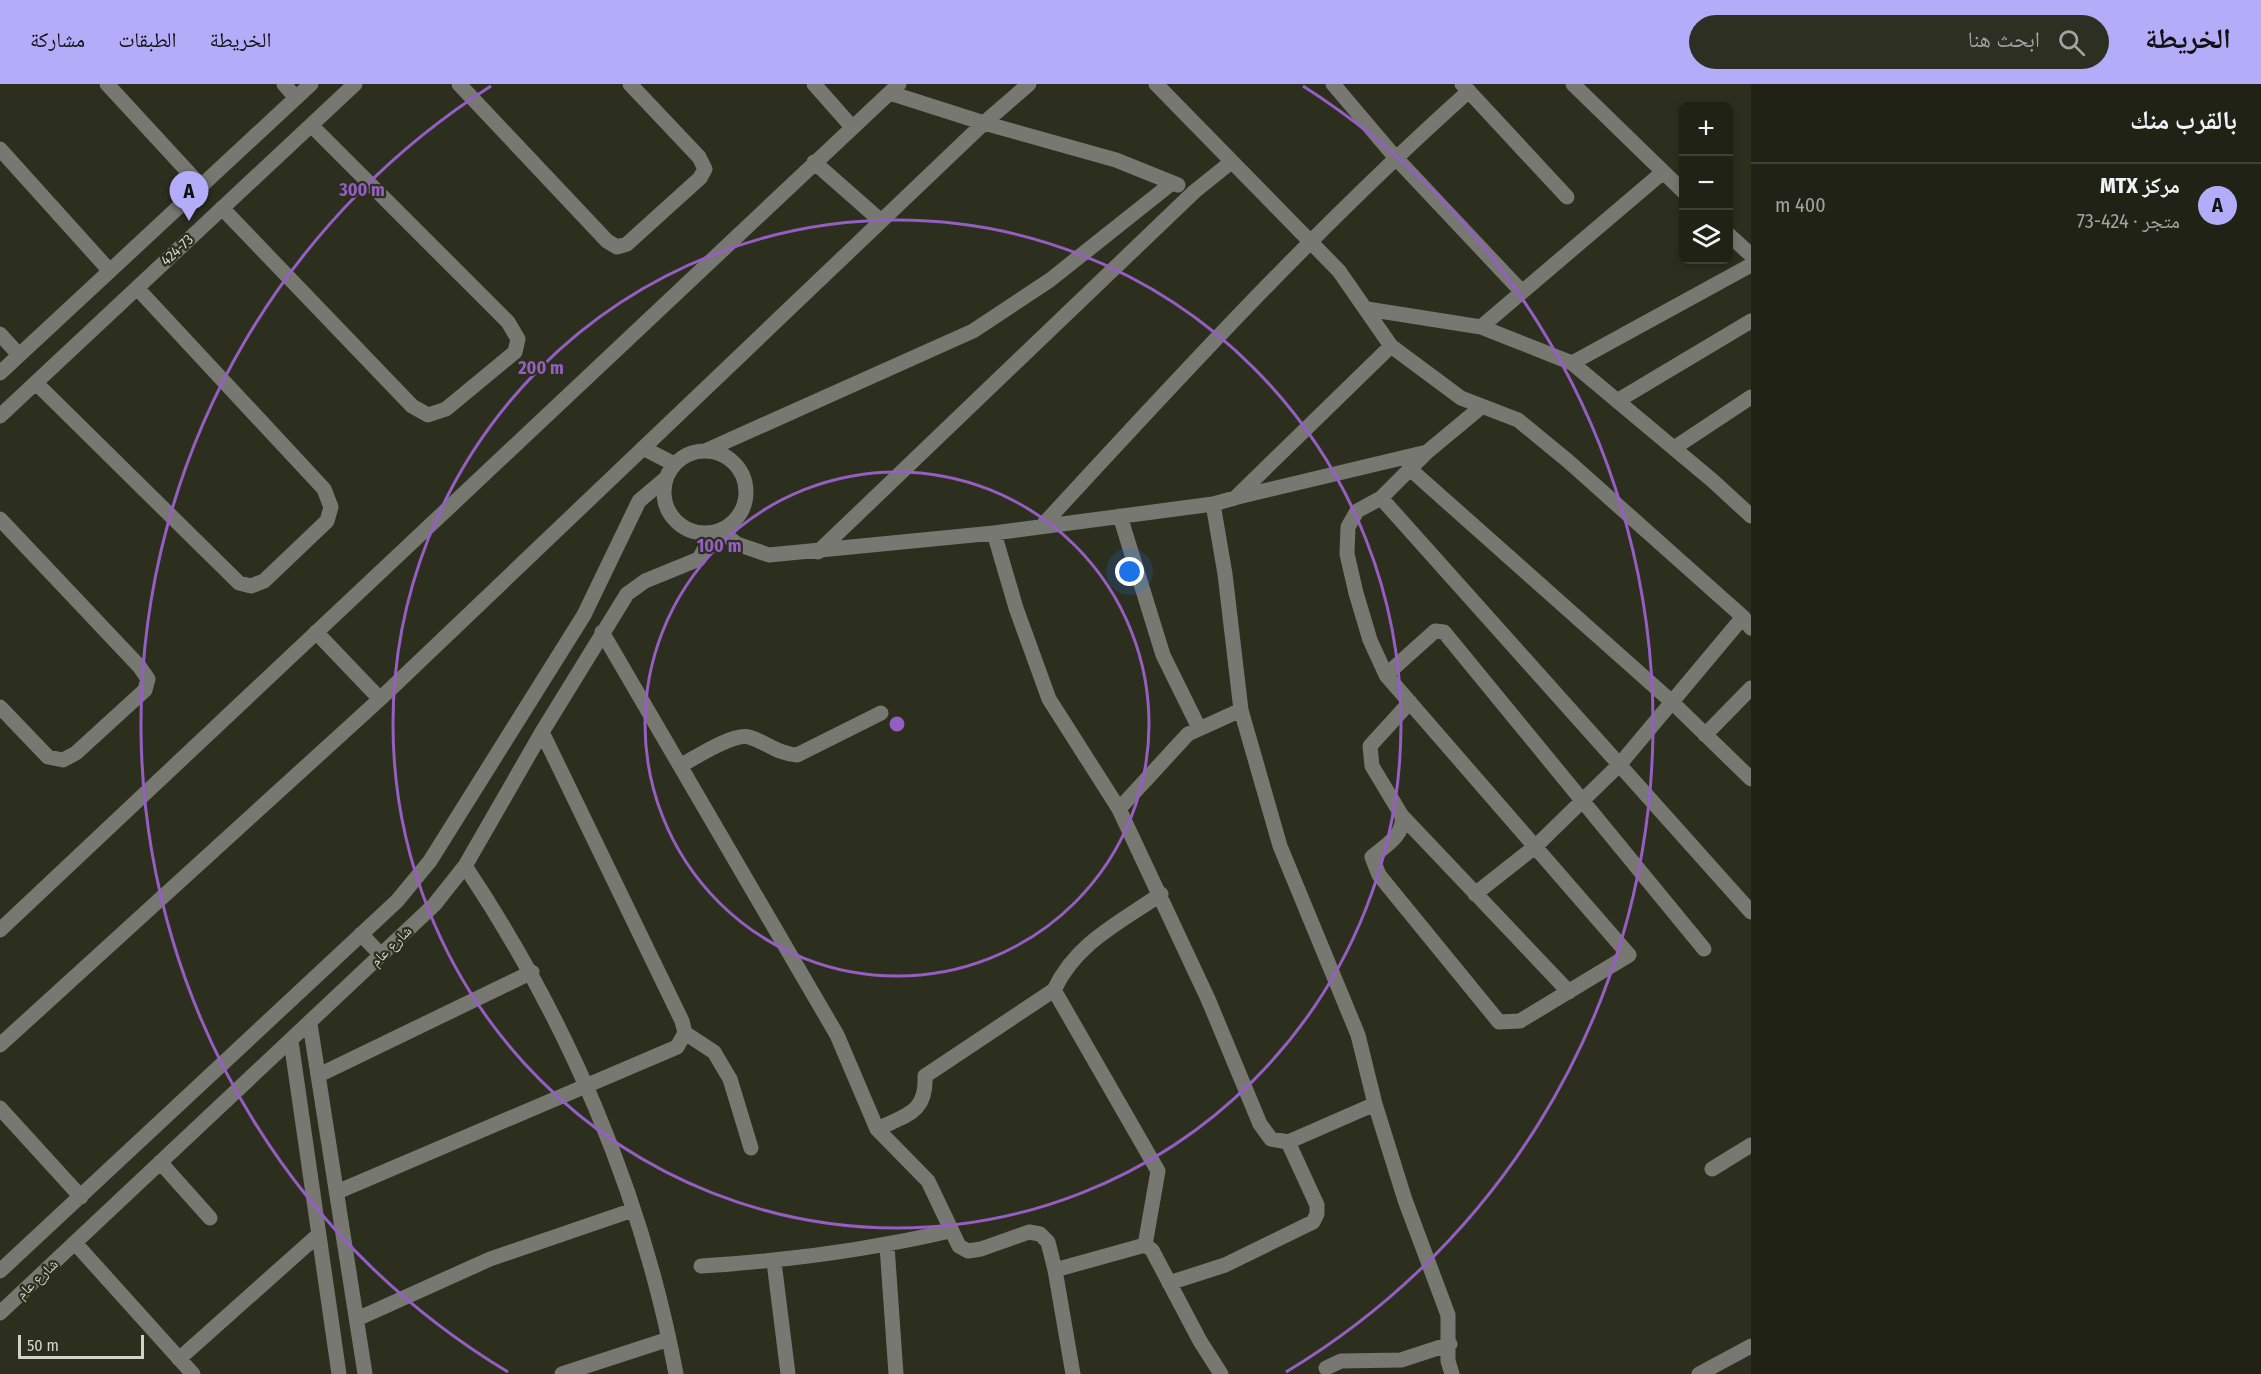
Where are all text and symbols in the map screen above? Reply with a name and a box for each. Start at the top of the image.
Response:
search box [1689,15,2109,69]
text: الخريطة [2145,22,2231,55]
text: ابحث هنا [1968,26,2040,53]
icon: search [2055,26,2088,59]
text: مشاركة [30,27,85,53]
text: الطبقات [118,27,177,53]
text: الخريطة [210,27,271,53]
map controls [1679,102,1733,264]
button: + [1679,102,1733,156]
text: بالقرب منك [2130,105,2237,136]
button: − [1679,156,1733,210]
pin: A [170,172,208,221]
text: مركز MTX [2100,172,2180,199]
text: 300 m [338,179,385,201]
text: 400 m [1775,193,1826,217]
text: A [2212,193,2223,217]
text: متجر · 424-73 [2077,209,2180,233]
button: layers [1679,210,1733,264]
street label: 424-73 [157,230,197,270]
text: 200 m [517,357,564,379]
text: 100 m [697,535,741,557]
your location [1115,557,1144,586]
centre of rings [887,714,907,734]
street label: شارع عام [366,922,416,971]
street label: شارع عام [12,1255,62,1304]
scale bar [18,1332,144,1360]
text: 50 m [27,1336,59,1355]

